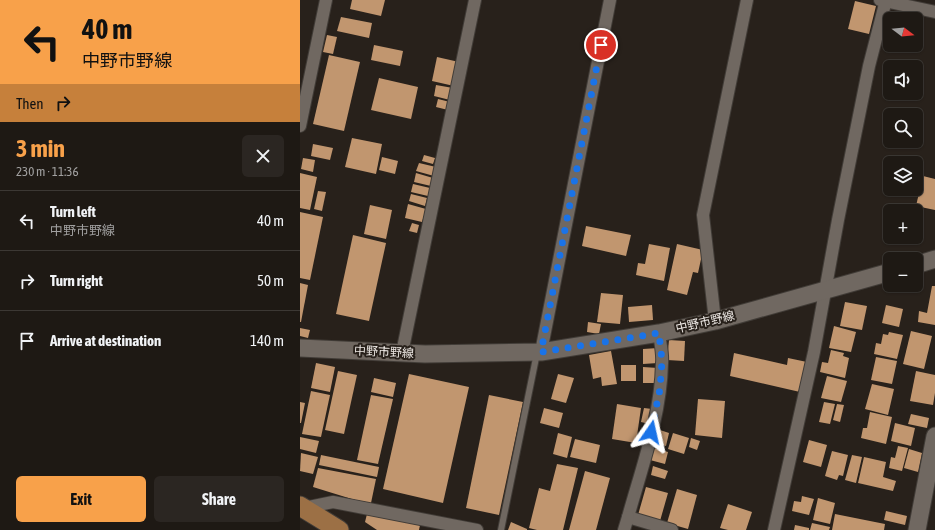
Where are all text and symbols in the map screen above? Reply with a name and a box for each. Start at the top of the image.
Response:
north arrow [883,12,923,52]
map controls [883,12,923,292]
text: 40 m [82,13,132,45]
icon: left [16,16,68,68]
pin [584,28,618,62]
icon: arrive [590,34,612,56]
text: 中野市野線 [82,50,172,71]
button: sound [883,60,923,100]
icon: right [52,92,74,114]
text: Then [16,95,44,112]
button: search [883,108,923,148]
text: 3 min [16,135,65,162]
button: close [242,135,284,177]
button: layers [883,156,923,196]
text: 230 m · 11:36 [16,164,79,179]
text: Turn left [50,203,96,220]
button: + [883,204,923,244]
icon: left [16,210,38,232]
text: 40 m [257,212,284,229]
text: 中野市野線 [50,223,115,238]
button: − [883,252,923,292]
icon: right [16,270,38,292]
text: Turn right [50,272,103,289]
text: 50 m [257,272,284,289]
street label: 中野市野線 [674,308,736,336]
icon: arrive [16,330,38,352]
text: Arrive at destination [50,332,161,349]
text: 140 m [250,332,284,349]
street label: 中野市野線 [354,343,414,361]
position arrow [630,411,672,453]
button: Exit [16,476,146,522]
button: Share [154,476,284,522]

